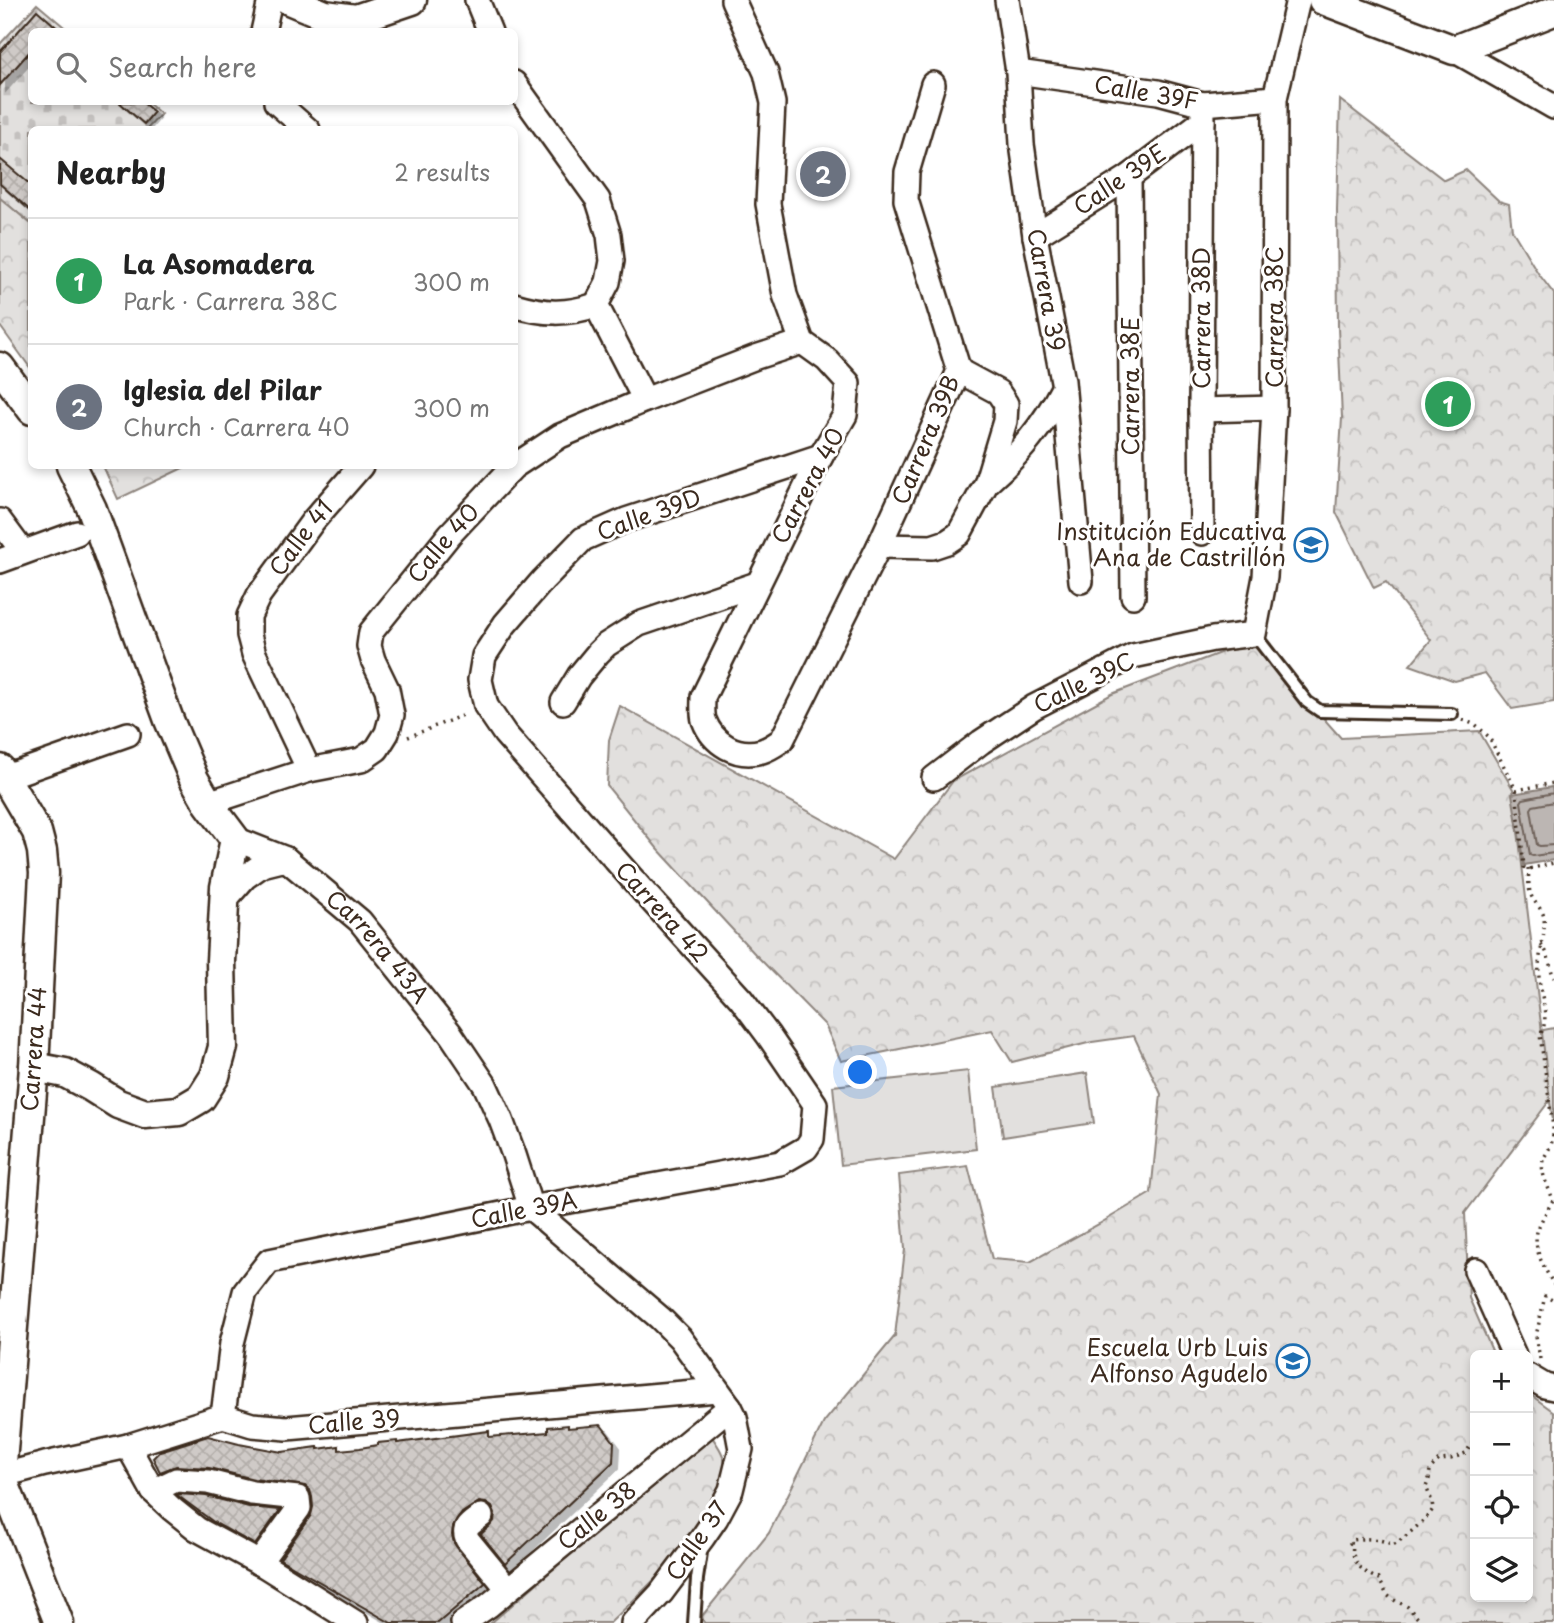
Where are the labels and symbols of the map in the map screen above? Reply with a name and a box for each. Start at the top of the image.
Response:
street label: Calle 39F [1092,65,1201,118]
street label: Calle 39E [1066,135,1173,223]
pin: 2 [800,148,846,200]
street label: Carrera 39 [1019,226,1075,354]
street label: Carrera 38C [1256,246,1291,388]
street label: Carrera 38D [1183,247,1218,389]
street label: Carrera 38E [1112,317,1147,456]
street label: Carrera 39B [882,369,968,510]
pin: 1 [1425,378,1471,430]
street label: Carrera 40 [761,421,852,550]
street label: Calle 39D [591,479,706,549]
street label: Calle 41 [260,491,340,583]
street label: Calle 40 [398,495,486,590]
place label: Institución Educativa Ana de Castrillón [1056,513,1287,574]
school or university icon: Institución Educativa Ana de Castrillón [1292,526,1330,564]
street label: Calle 39C [1027,642,1140,721]
street label: Carrera 42 [608,853,718,969]
street label: Carrera 43A [319,881,439,1010]
street label: Carrera 44 [11,985,54,1113]
your location [843,1055,877,1089]
street label: Calle 39A [468,1181,580,1236]
place label: Escuela Urb Luis Alfonso Agudelo [1086,1329,1268,1390]
school or university icon: Escuela Urb Luis Alfonso Agudelo [1274,1342,1312,1380]
street label: Calle 39 [306,1399,401,1442]
street label: Calle 38 [549,1472,643,1558]
street label: Calle 37 [656,1493,735,1587]

